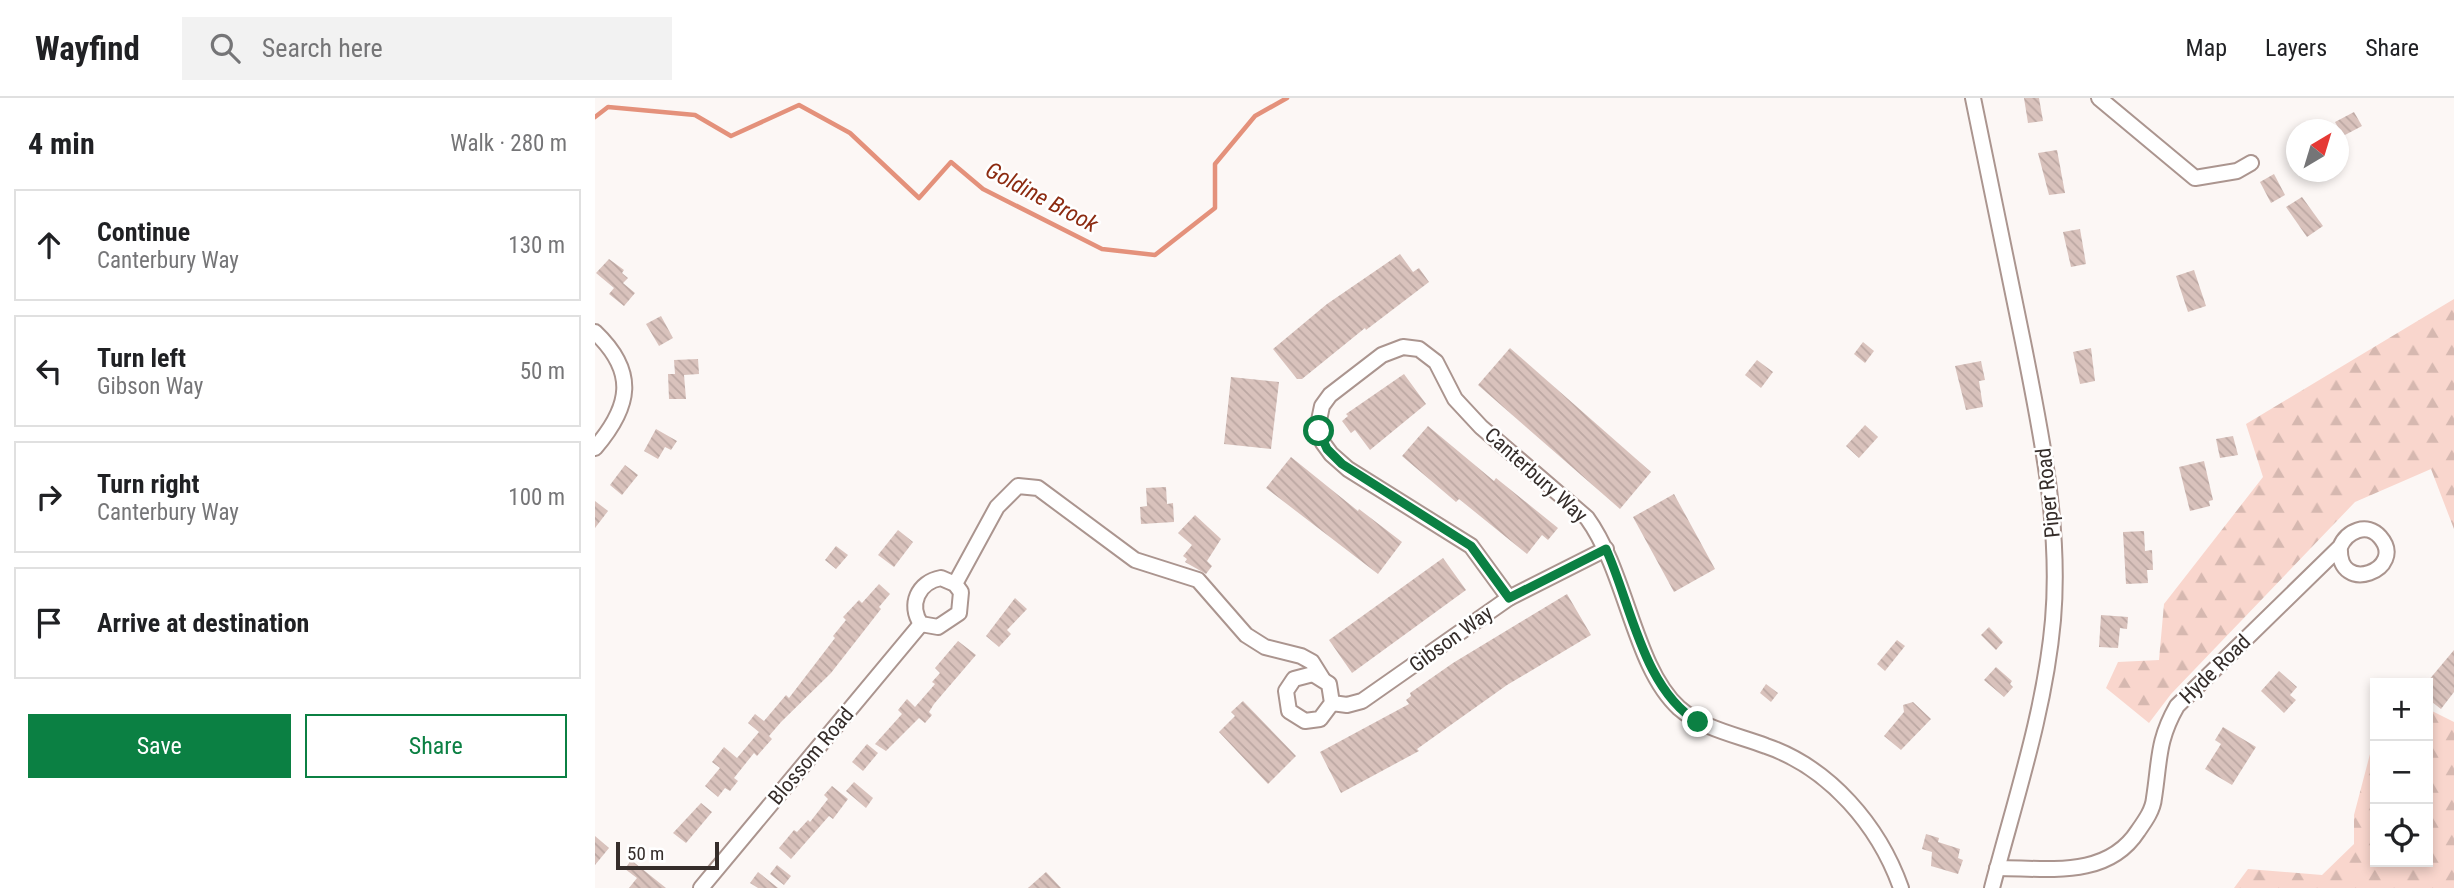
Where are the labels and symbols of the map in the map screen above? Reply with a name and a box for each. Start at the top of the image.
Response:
north arrow [2286,119,2349,182]
water label: Goldine Brook [981,157,1103,239]
route start [1303,415,1334,446]
street label: Canterbury Way [1480,423,1592,527]
street label: Piper Road [2031,447,2065,539]
street label: Gibson Way [1405,601,1497,677]
street label: Hyde Road [2175,629,2255,709]
street label: Blossom Road [763,703,859,809]
route end [1682,706,1713,737]
scale bar [616,839,719,871]

